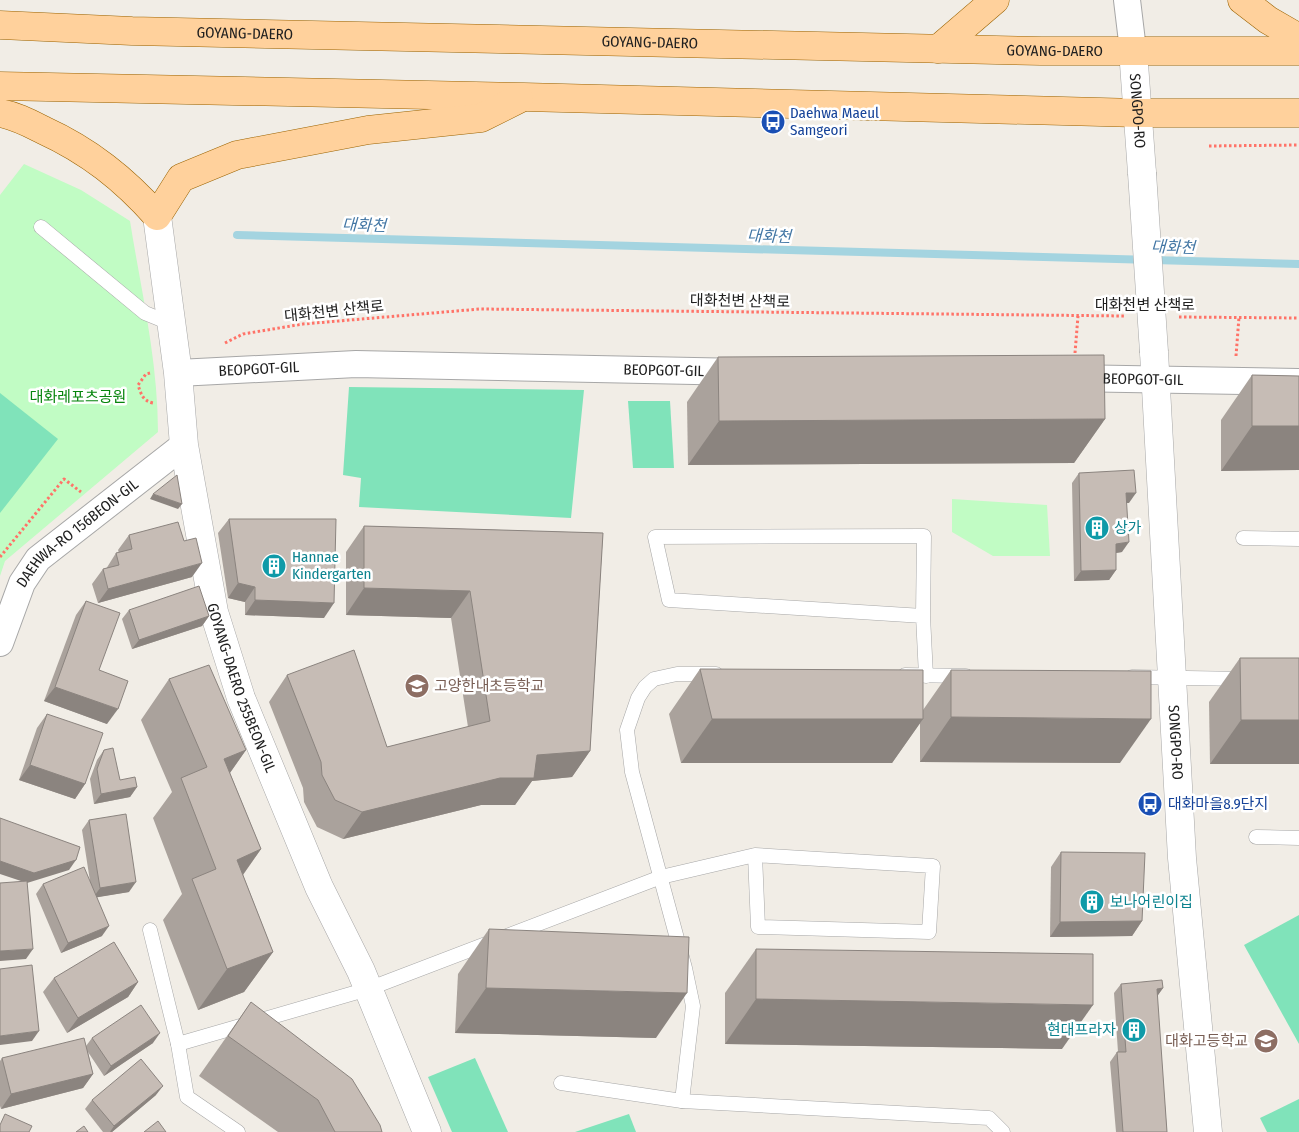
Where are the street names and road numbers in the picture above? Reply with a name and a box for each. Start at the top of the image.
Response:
street label: GOYANG-DAERO [196,23,293,44]
street label: GOYANG-DAERO [601,32,698,52]
street label: GOYANG-DAERO [1006,41,1103,60]
street label: SONGPO-RO [1126,73,1149,149]
street label: 대화천변 산책로 [690,291,790,311]
street label: 대화천변 산책로 [1095,296,1195,314]
street label: 대화천변 산책로 [283,297,385,325]
street label: BEOPGOT-GIL [218,358,300,380]
street label: BEOPGOT-GIL [623,361,705,380]
street label: BEOPGOT-GIL [1102,370,1184,389]
street label: DAEHWA-RO 156BEON-GIL [13,475,142,591]
street label: GOYANG-DAERO 255BEON-GIL [204,602,280,776]
street label: SONGPO-RO [1165,705,1187,780]

